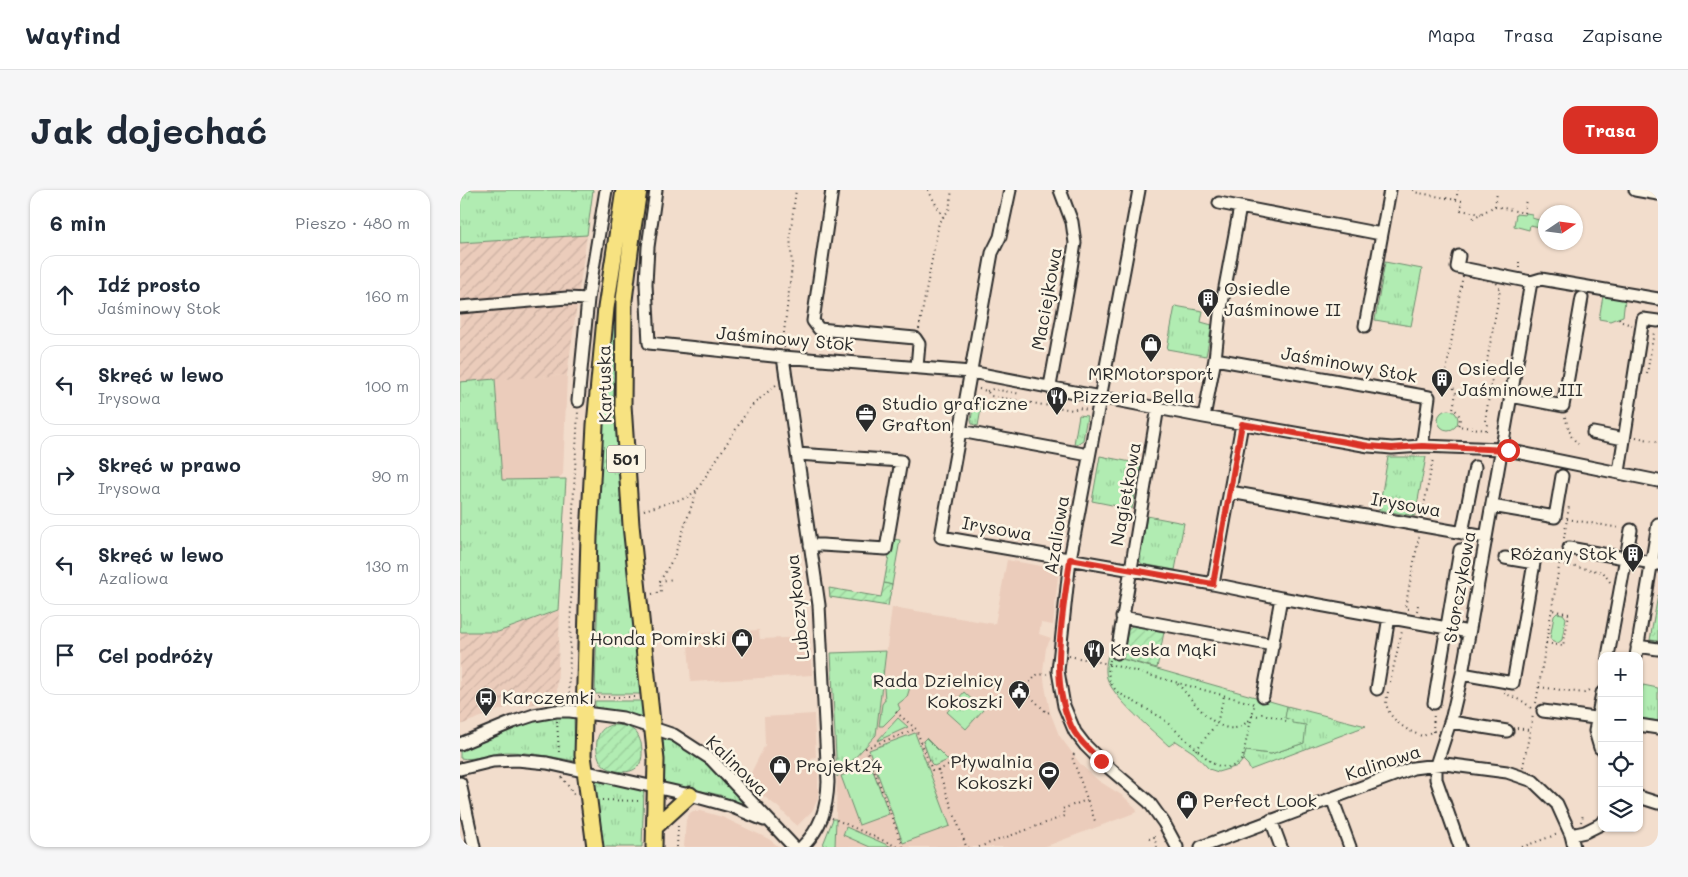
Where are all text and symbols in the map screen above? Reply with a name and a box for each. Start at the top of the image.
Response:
text: Wayfind [25,19,121,50]
text: Mapa [1428,23,1476,47]
text: Trasa [1504,23,1554,47]
text: Zapisane [1582,23,1663,47]
button: Trasa [1563,106,1658,154]
text: Jak dojechać [30,107,267,153]
north arrow [1538,205,1583,250]
text: 6 min [50,209,106,236]
text: Pieszo · 480 m [295,212,410,233]
street label: Maciejkowa [1025,245,1067,352]
text: Idź prosto [98,272,200,297]
place label: Osiedle Jaśminowe II [1224,276,1341,321]
icon: ahead [51,281,79,309]
text: 160 m [364,285,409,306]
building icon: Osiedle Jaśminowe II [1196,287,1220,318]
text: Jaśminowy Stok [98,297,220,318]
street label: Jaśminowy Stok [715,320,855,356]
shop icon: MRMotorsport [1139,332,1163,363]
street label: Jaśminowy Stok [1279,340,1419,388]
street label: Kartuska [591,345,617,423]
place label: Osiedle Jaśminowe III [1458,356,1583,401]
place label: MRMotorsport [1088,361,1214,385]
text: Skręć w lewo [98,362,224,387]
building icon: Osiedle Jaśminowe III [1430,367,1454,398]
icon: left [51,371,79,399]
text: 100 m [364,375,409,396]
place label: Pizzeria Bella [1073,384,1195,408]
restaurant icon: Pizzeria Bella [1045,385,1069,416]
text: Irysowa [98,387,161,408]
place label: Studio graficzne Grafton [882,391,1028,436]
office icon: Studio graficzne Grafton [854,402,878,433]
route start [1497,439,1520,462]
street label: Nagietkowa [1104,440,1146,548]
road number: 501 [607,445,645,472]
text: Skręć w prawo [98,452,241,477]
icon: right [51,461,79,489]
text: 90 m [372,465,409,486]
text: Irysowa [98,477,161,498]
street label: Irysowa [1369,486,1443,522]
street label: Azaliowa [1038,494,1074,576]
street label: Irysowa [960,510,1034,546]
street label: Storczykowa [1437,529,1481,645]
place label: Różany Stok [1510,541,1617,565]
text: Skręć w lewo [98,542,224,567]
building icon: Różany Stok [1621,542,1645,573]
icon: left [51,551,79,579]
street label: Lubczykowa [780,553,814,661]
text: 130 m [365,555,409,576]
text: Azaliowa [98,567,169,588]
place label: Honda Pomirski [590,626,726,650]
shop icon: Honda Pomirski [730,627,754,658]
place label: Kreska Mąki [1110,637,1217,661]
restaurant icon: Kreska Mąki [1082,638,1106,669]
icon: arrive [51,641,79,669]
text: Cel podróży [98,643,213,668]
map controls [1598,652,1643,832]
button: + [1598,652,1643,697]
place label: Rada Dzielnicy Kokoszki [873,668,1003,713]
public building icon: Rada Dzielnicy Kokoszki [1007,679,1031,710]
place label: Karczemki [502,685,594,709]
bus stop icon: Karczemki [474,686,498,717]
button: − [1598,697,1643,742]
street label: Kalinowa [701,730,774,801]
street label: Kalinowa [1342,739,1423,786]
button: locate [1598,742,1643,787]
place label: Pływalnia Kokoszki [951,749,1033,794]
route end [1090,750,1113,773]
place label: Projekt24 [796,753,882,777]
shop icon: Projekt24 [768,754,792,785]
sports icon: Pływalnia Kokoszki [1037,760,1061,791]
button: layers [1598,787,1643,832]
place label: Perfect Look [1203,788,1317,812]
shop icon: Perfect Look [1175,789,1199,820]

